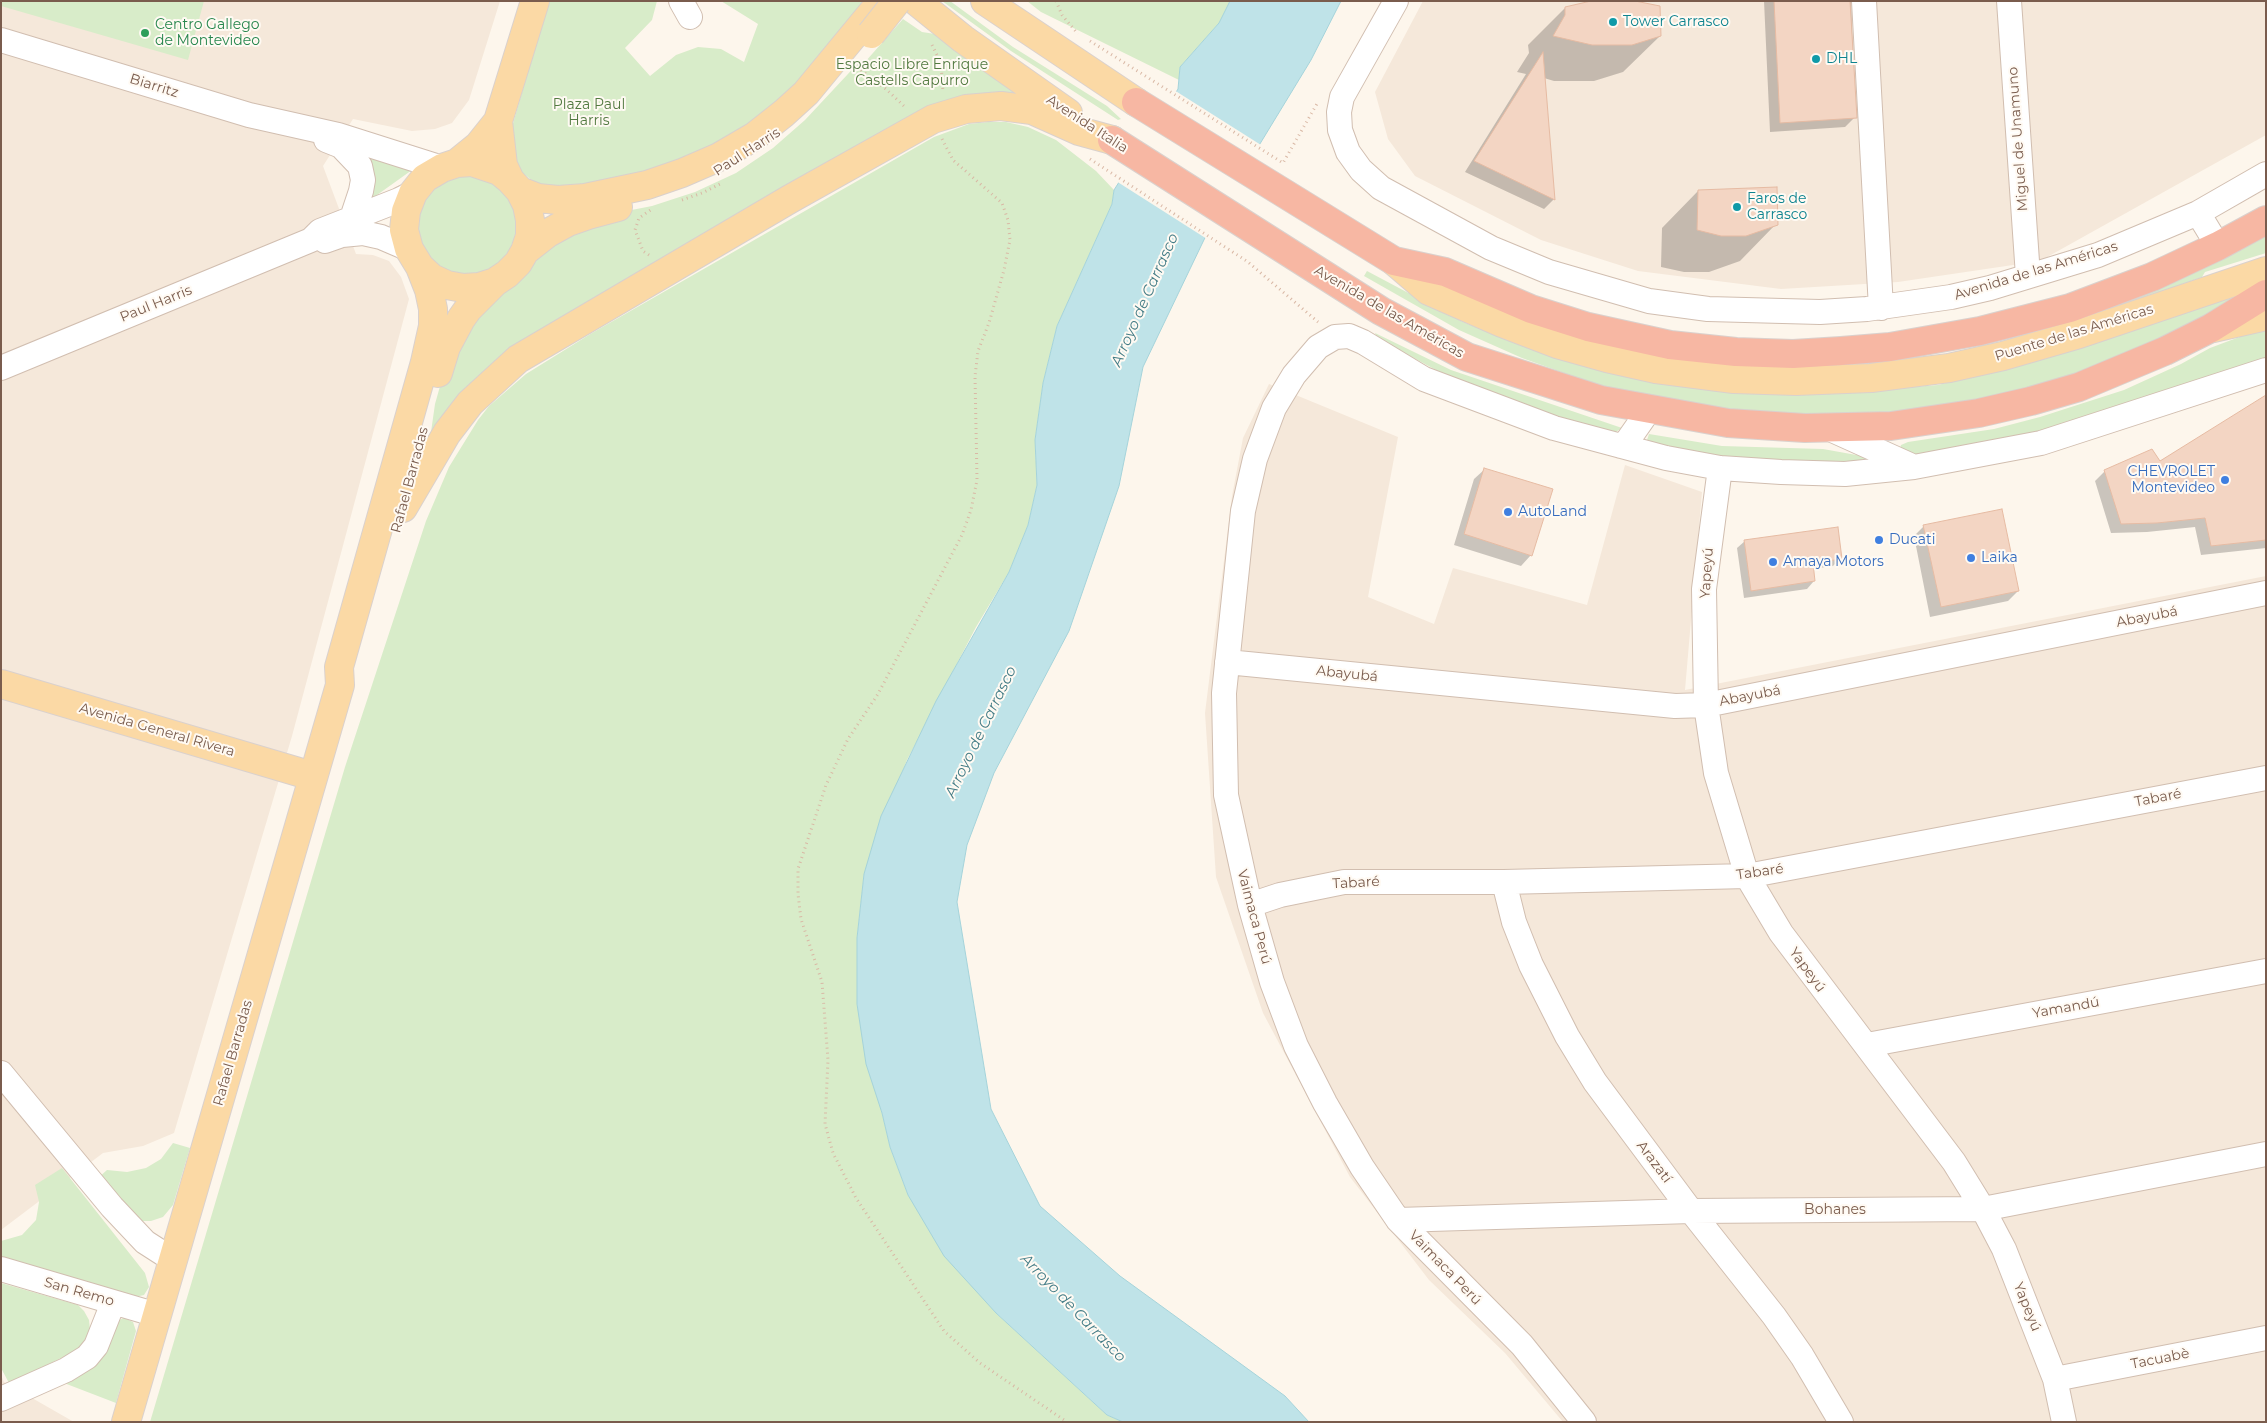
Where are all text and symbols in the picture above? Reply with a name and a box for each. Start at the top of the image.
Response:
place label: Tower Carrasco [1623,14,1729,30]
marker: Tower Carrasco [1607,16,1619,28]
place label: Centro Gallego de Montevideo [155,17,260,49]
marker: Centro Gallego de Montevideo [139,27,151,39]
place label: DHL [1826,51,1857,67]
marker: DHL [1810,53,1822,65]
park label: Espacio Libre Enrique Castells Capurro [836,57,988,90]
street label: Miguel de Unamuno [2005,66,2031,212]
street label: Biarritz [128,71,180,101]
street label: Avenida Italia [1043,91,1131,157]
park label: Plaza Paul Harris [553,97,625,130]
street label: Paul Harris [710,124,784,180]
place label: Faros de Carrasco [1747,191,1807,223]
marker: Faros de Carrasco [1731,201,1743,213]
water label: Arroyo de Carrasco [1108,231,1182,369]
street label: Avenida de las Américas [1952,238,2120,304]
street label: Avenida de las Américas [1311,262,1467,362]
street label: Paul Harris [118,282,194,326]
street label: Puente de las Américas [1993,301,2155,365]
street label: Rafael Barradas [388,425,432,535]
place label: CHEVROLET Montevideo [2127,464,2215,497]
marker: CHEVROLET Montevideo [2219,474,2231,486]
place label: AutoLand [1518,504,1587,520]
marker: AutoLand [1502,506,1514,518]
place label: Ducati [1889,532,1936,548]
marker: Ducati [1873,534,1885,546]
street label: Yapeyú [1697,547,1717,599]
place label: Laika [1981,550,2018,566]
marker: Laika [1965,552,1977,564]
place label: Amaya Motors [1783,554,1884,570]
marker: Amaya Motors [1767,556,1779,568]
street label: Abayubá [2115,603,2179,631]
street label: Abayubá [1315,662,1379,686]
water label: Arroyo de Carrasco [941,664,1021,800]
street label: Abayubá [1718,682,1782,710]
street label: Avenida General Rivera [77,700,237,760]
street label: Tabaré [2133,785,2183,811]
street label: Tabaré [1735,860,1785,884]
street label: Vaimaca Perú [1233,868,1275,966]
street label: Tabaré [1332,873,1380,893]
street label: Yapeyú [1785,944,1829,996]
street label: Yamandú [2031,994,2101,1022]
street label: Rafael Barradas [210,998,256,1108]
street label: Arazatí [1633,1138,1675,1186]
street label: Bohanes [1804,1202,1866,1218]
street label: Vaimaca Perú [1405,1227,1485,1309]
water label: Arroyo de Carrasco [1017,1250,1129,1366]
street label: San Remo [42,1274,116,1310]
street label: Yapeyú [2010,1280,2044,1334]
street label: Tacuabè [2129,1345,2191,1373]

